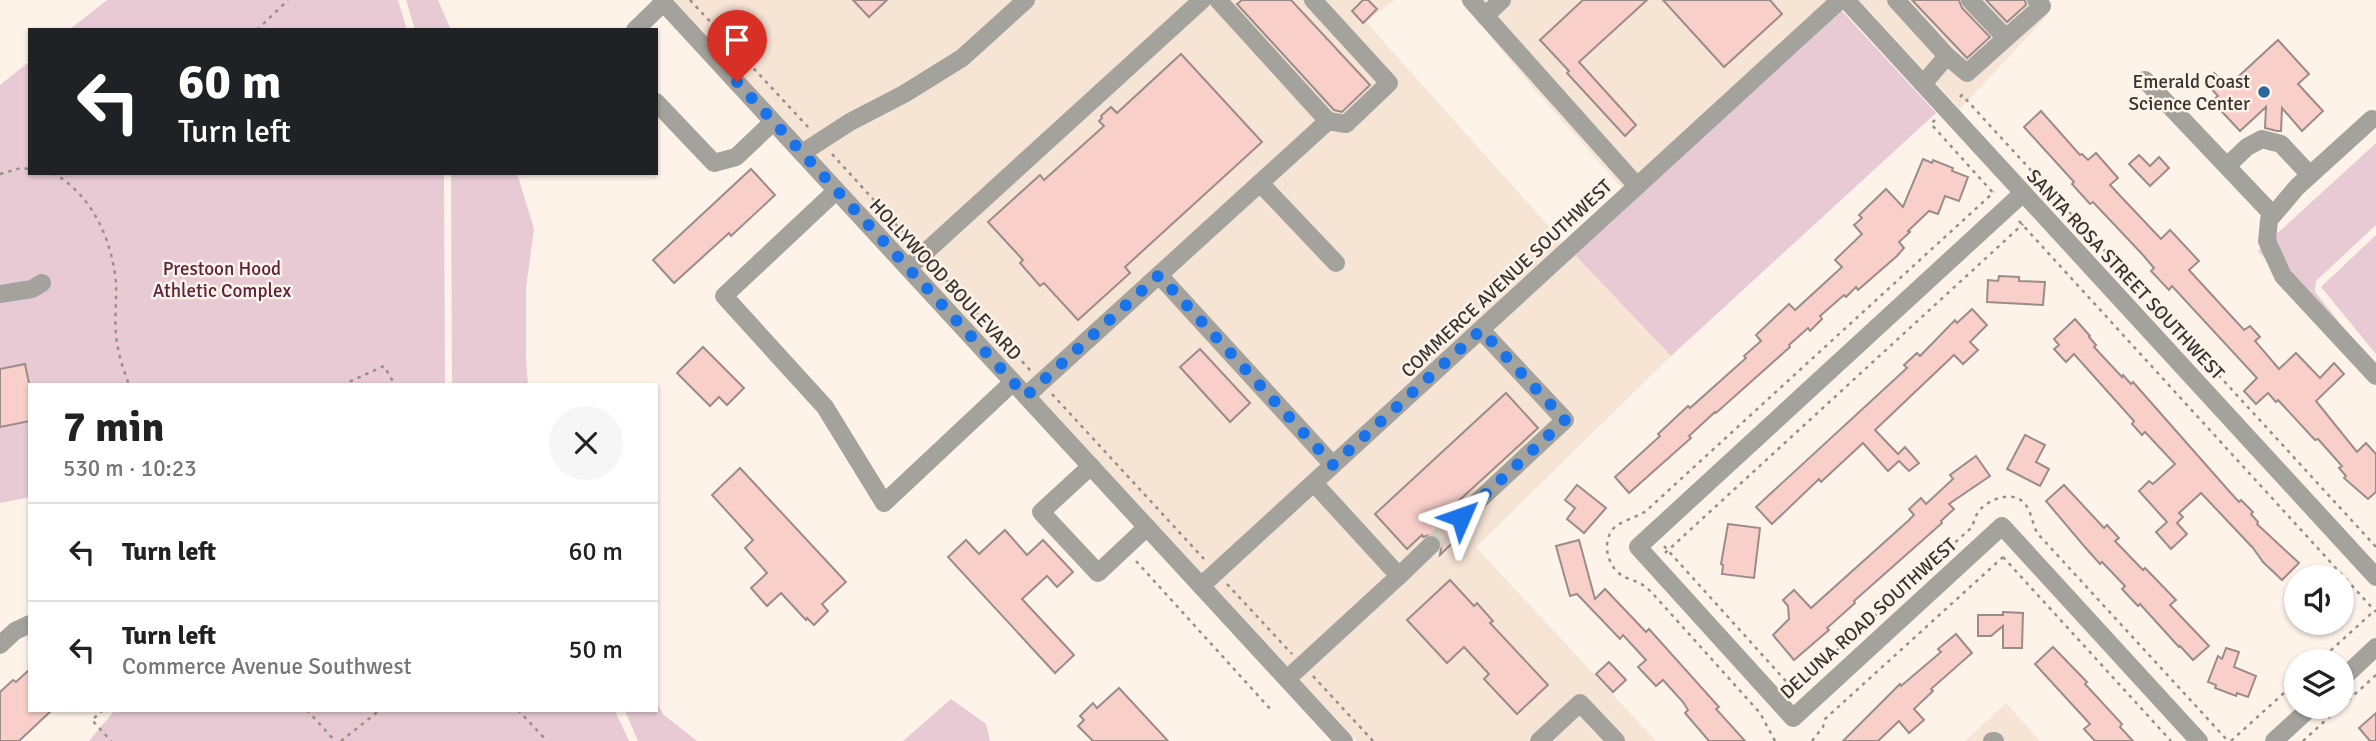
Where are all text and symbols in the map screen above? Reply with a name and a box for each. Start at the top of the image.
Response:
pin [707,10,767,82]
icon: arrive [718,21,756,59]
text: 60 m [178,52,281,112]
icon: left [63,56,154,147]
place label: Emerald Coast Science Center [2129,70,2250,116]
marker: Emerald Coast Science Center [2256,84,2272,100]
text: Turn left [178,112,291,151]
street label: SANTA ROSA STREET SOUTHWEST [2021,164,2230,385]
street label: COMMERCE AVENUE SOUTHWEST [1396,174,1618,383]
street label: HOLLYWOOD BOULEVARD [864,194,1027,366]
park label: Prestoon Hood Athletic Complex [153,257,291,303]
text: 7 min [63,402,164,453]
button: close [549,406,623,480]
text: 530 m · 10:23 [63,454,197,483]
position arrow [1424,480,1498,554]
icon: left [63,533,101,571]
street label: DELUNA ROAD SOUTHWEST [1775,533,1962,704]
text: Turn left [122,536,216,568]
text: 60 m [568,536,623,568]
map controls [2284,565,2354,719]
button: sound [2284,565,2354,635]
text: Turn left [122,620,216,652]
icon: left [63,631,101,669]
text: 50 m [568,634,623,666]
button: layers [2284,649,2354,719]
text: Commerce Avenue Southwest [122,652,412,681]

